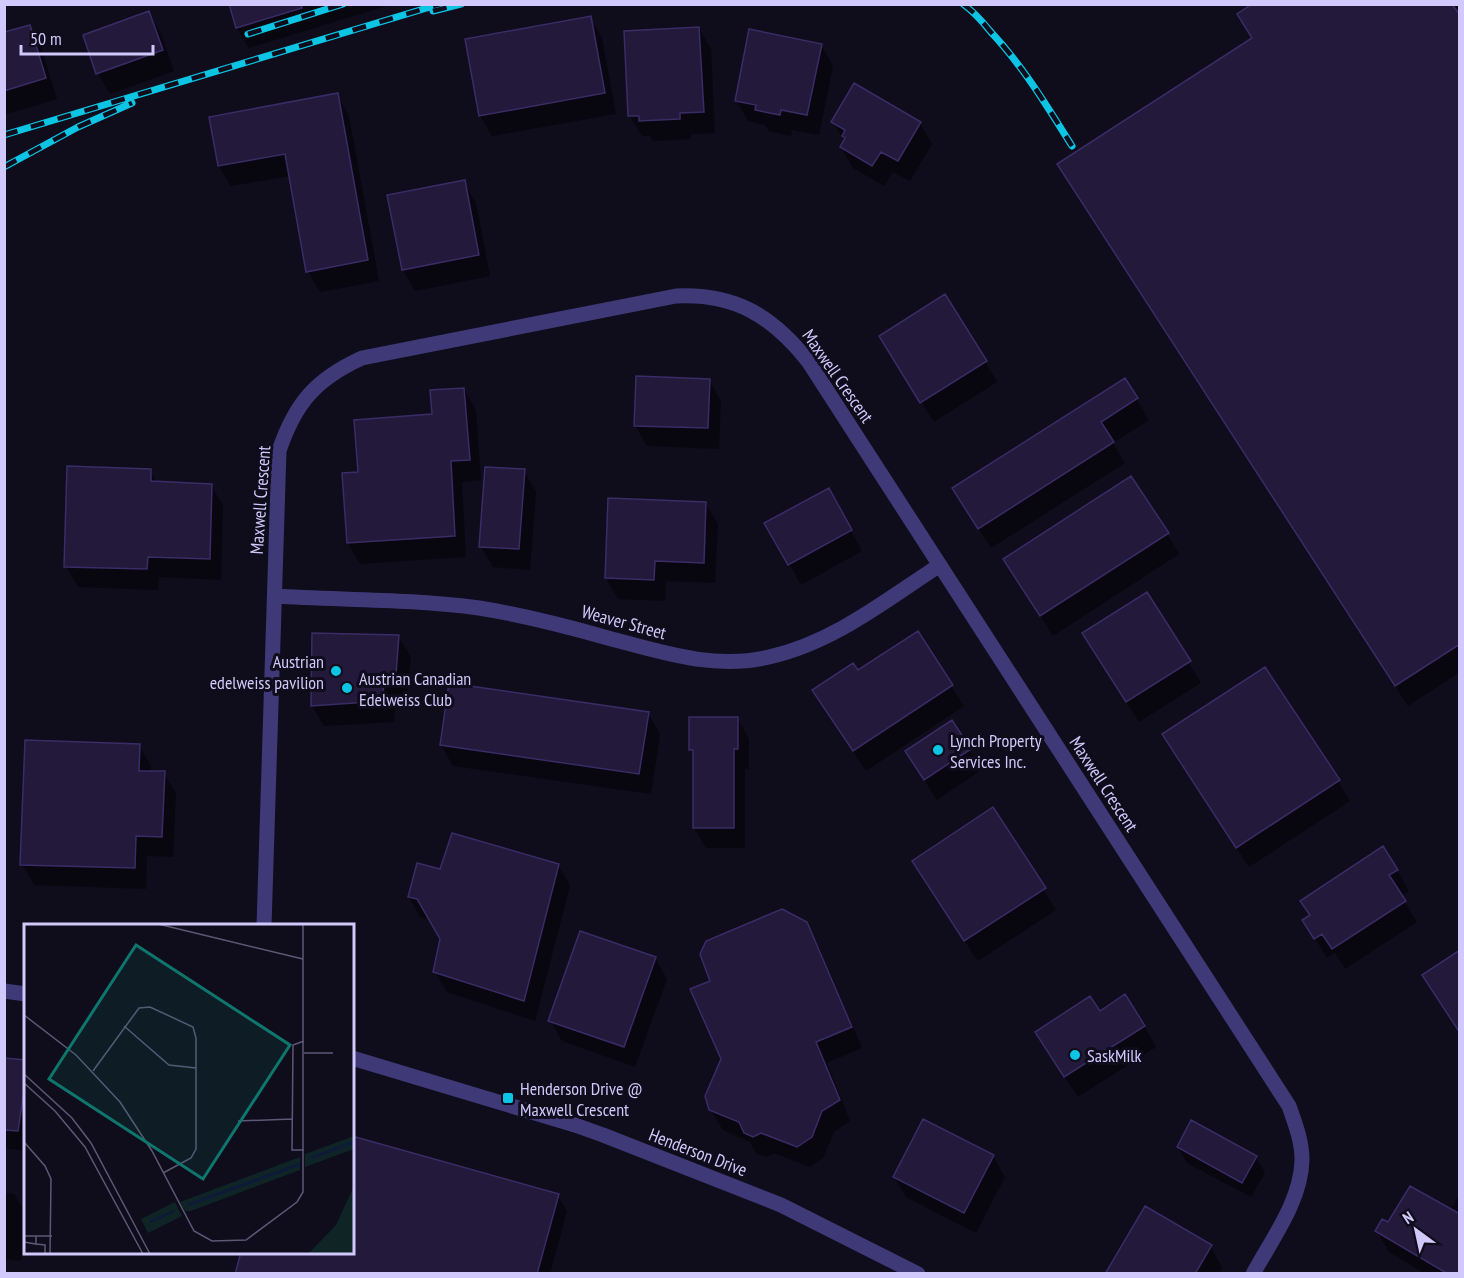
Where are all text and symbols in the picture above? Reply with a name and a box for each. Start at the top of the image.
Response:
scale bar [21,18,153,56]
text: 50 m [30,27,62,50]
street label: Maxwell Crescent [797,325,879,427]
street label: Maxwell Crescent [245,445,275,555]
street label: Weaver Street [579,600,669,644]
place label: Austrian edelweiss pavilion [210,650,324,694]
marker: Austrian edelweiss pavilion [329,664,343,678]
place label: Austrian Canadian Edelweiss Club [359,667,471,711]
marker: Austrian Canadian Edelweiss Club [340,681,354,695]
place label: Lynch Property Services Inc. [950,729,1042,773]
street label: Maxwell Crescent [1065,732,1143,836]
marker: Lynch Property Services Inc. [931,743,945,757]
inset map [24,924,354,1254]
place label: SaskMilk [1087,1044,1142,1067]
marker: SaskMilk [1068,1048,1082,1062]
place label: Henderson Drive @ Maxwell Crescent [520,1077,643,1121]
marker: Henderson Drive @ Maxwell Crescent [501,1091,515,1105]
street label: Henderson Drive [646,1123,750,1181]
north arrow [1386,1200,1446,1260]
text: N [1399,1207,1417,1228]

